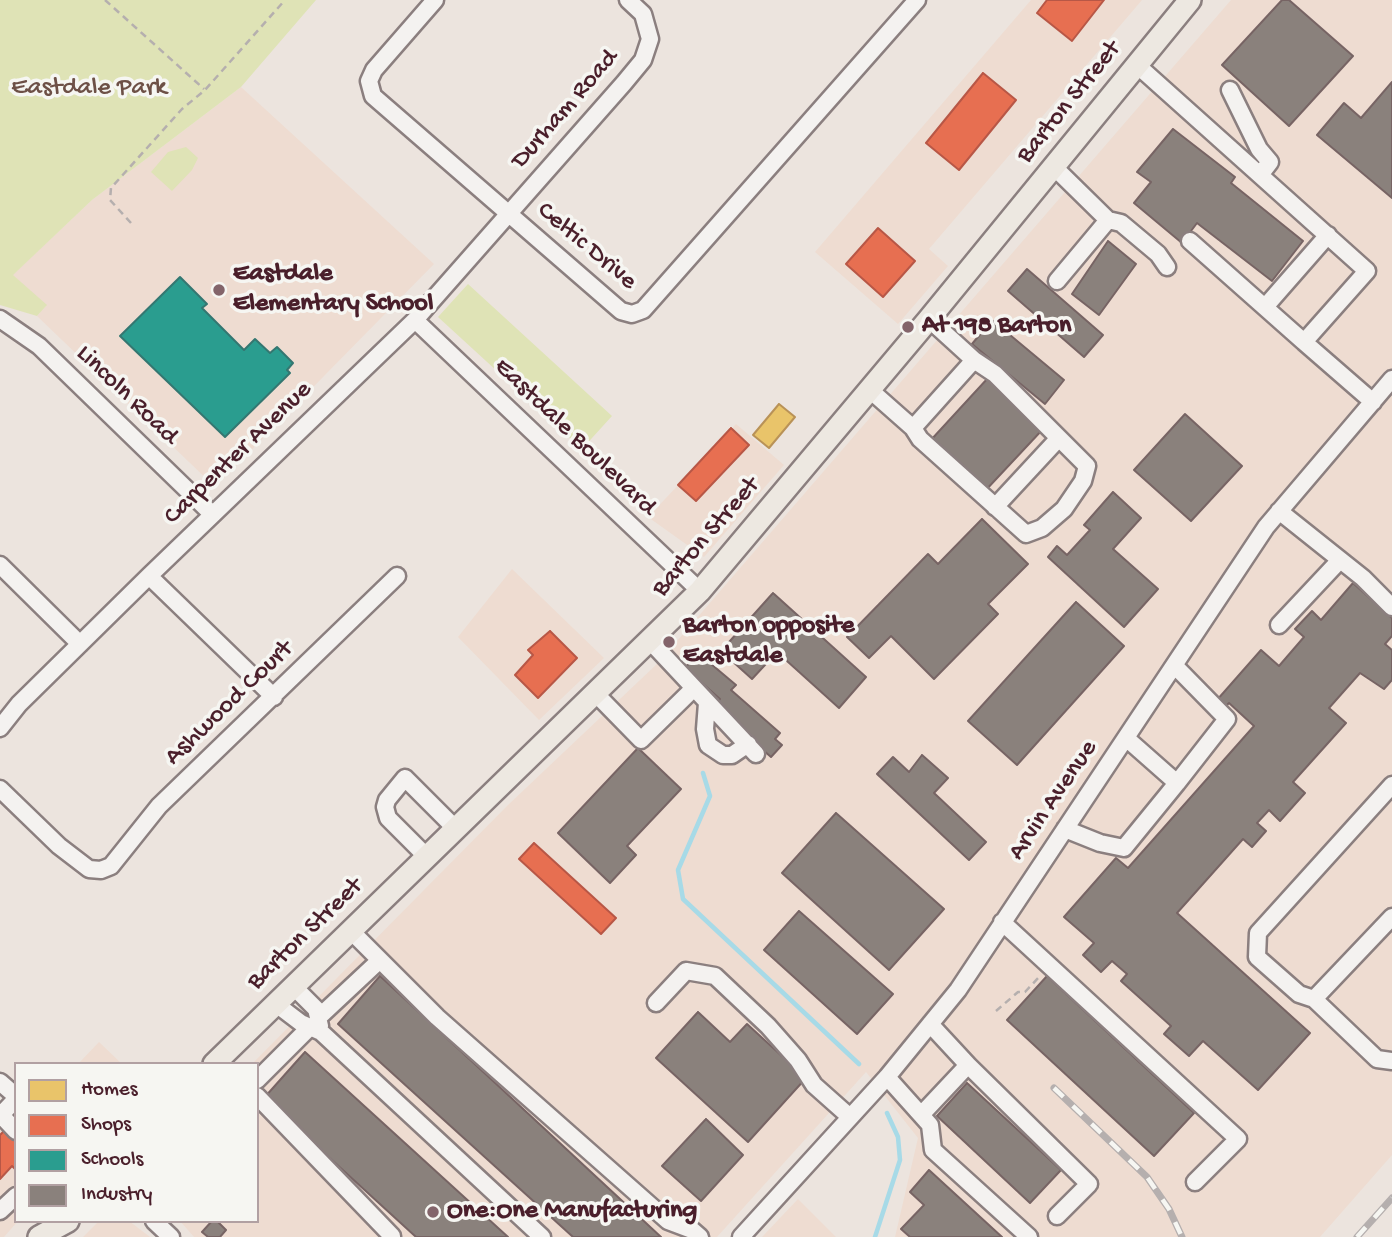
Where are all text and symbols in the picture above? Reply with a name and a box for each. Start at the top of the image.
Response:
street label: Barton Street [1011,35,1129,171]
street label: Durham Road [506,44,626,176]
park label: Eastdale Park [11,73,167,105]
street label: Celtic Drive [530,196,642,298]
place label: Eastdale Elementary School [233,259,433,320]
marker: Eastdale Elementary School [211,282,227,298]
place label: At 198 Barton [922,311,1071,343]
marker: At 198 Barton [900,319,916,335]
street label: Lincoln Road [68,339,184,453]
street label: Eastdale Boulevard [486,352,662,524]
street label: Carpenter Avenue [158,375,320,533]
street label: Barton Street [646,472,768,604]
place label: Barton opposite Eastdale [683,611,854,672]
marker: Barton opposite Eastdale [661,634,677,650]
street label: Ashwood Court [159,635,301,773]
street label: Arvin Avenue [1002,735,1106,867]
street label: Barton Street [242,872,370,998]
legend [14,1062,259,1223]
text: Homes [81,1078,137,1103]
text: Shops [81,1113,131,1138]
text: Schools [81,1148,143,1173]
text: Industry [81,1183,152,1208]
place label: One:One Manufacturing [447,1196,697,1228]
marker: One:One Manufacturing [425,1204,441,1220]

